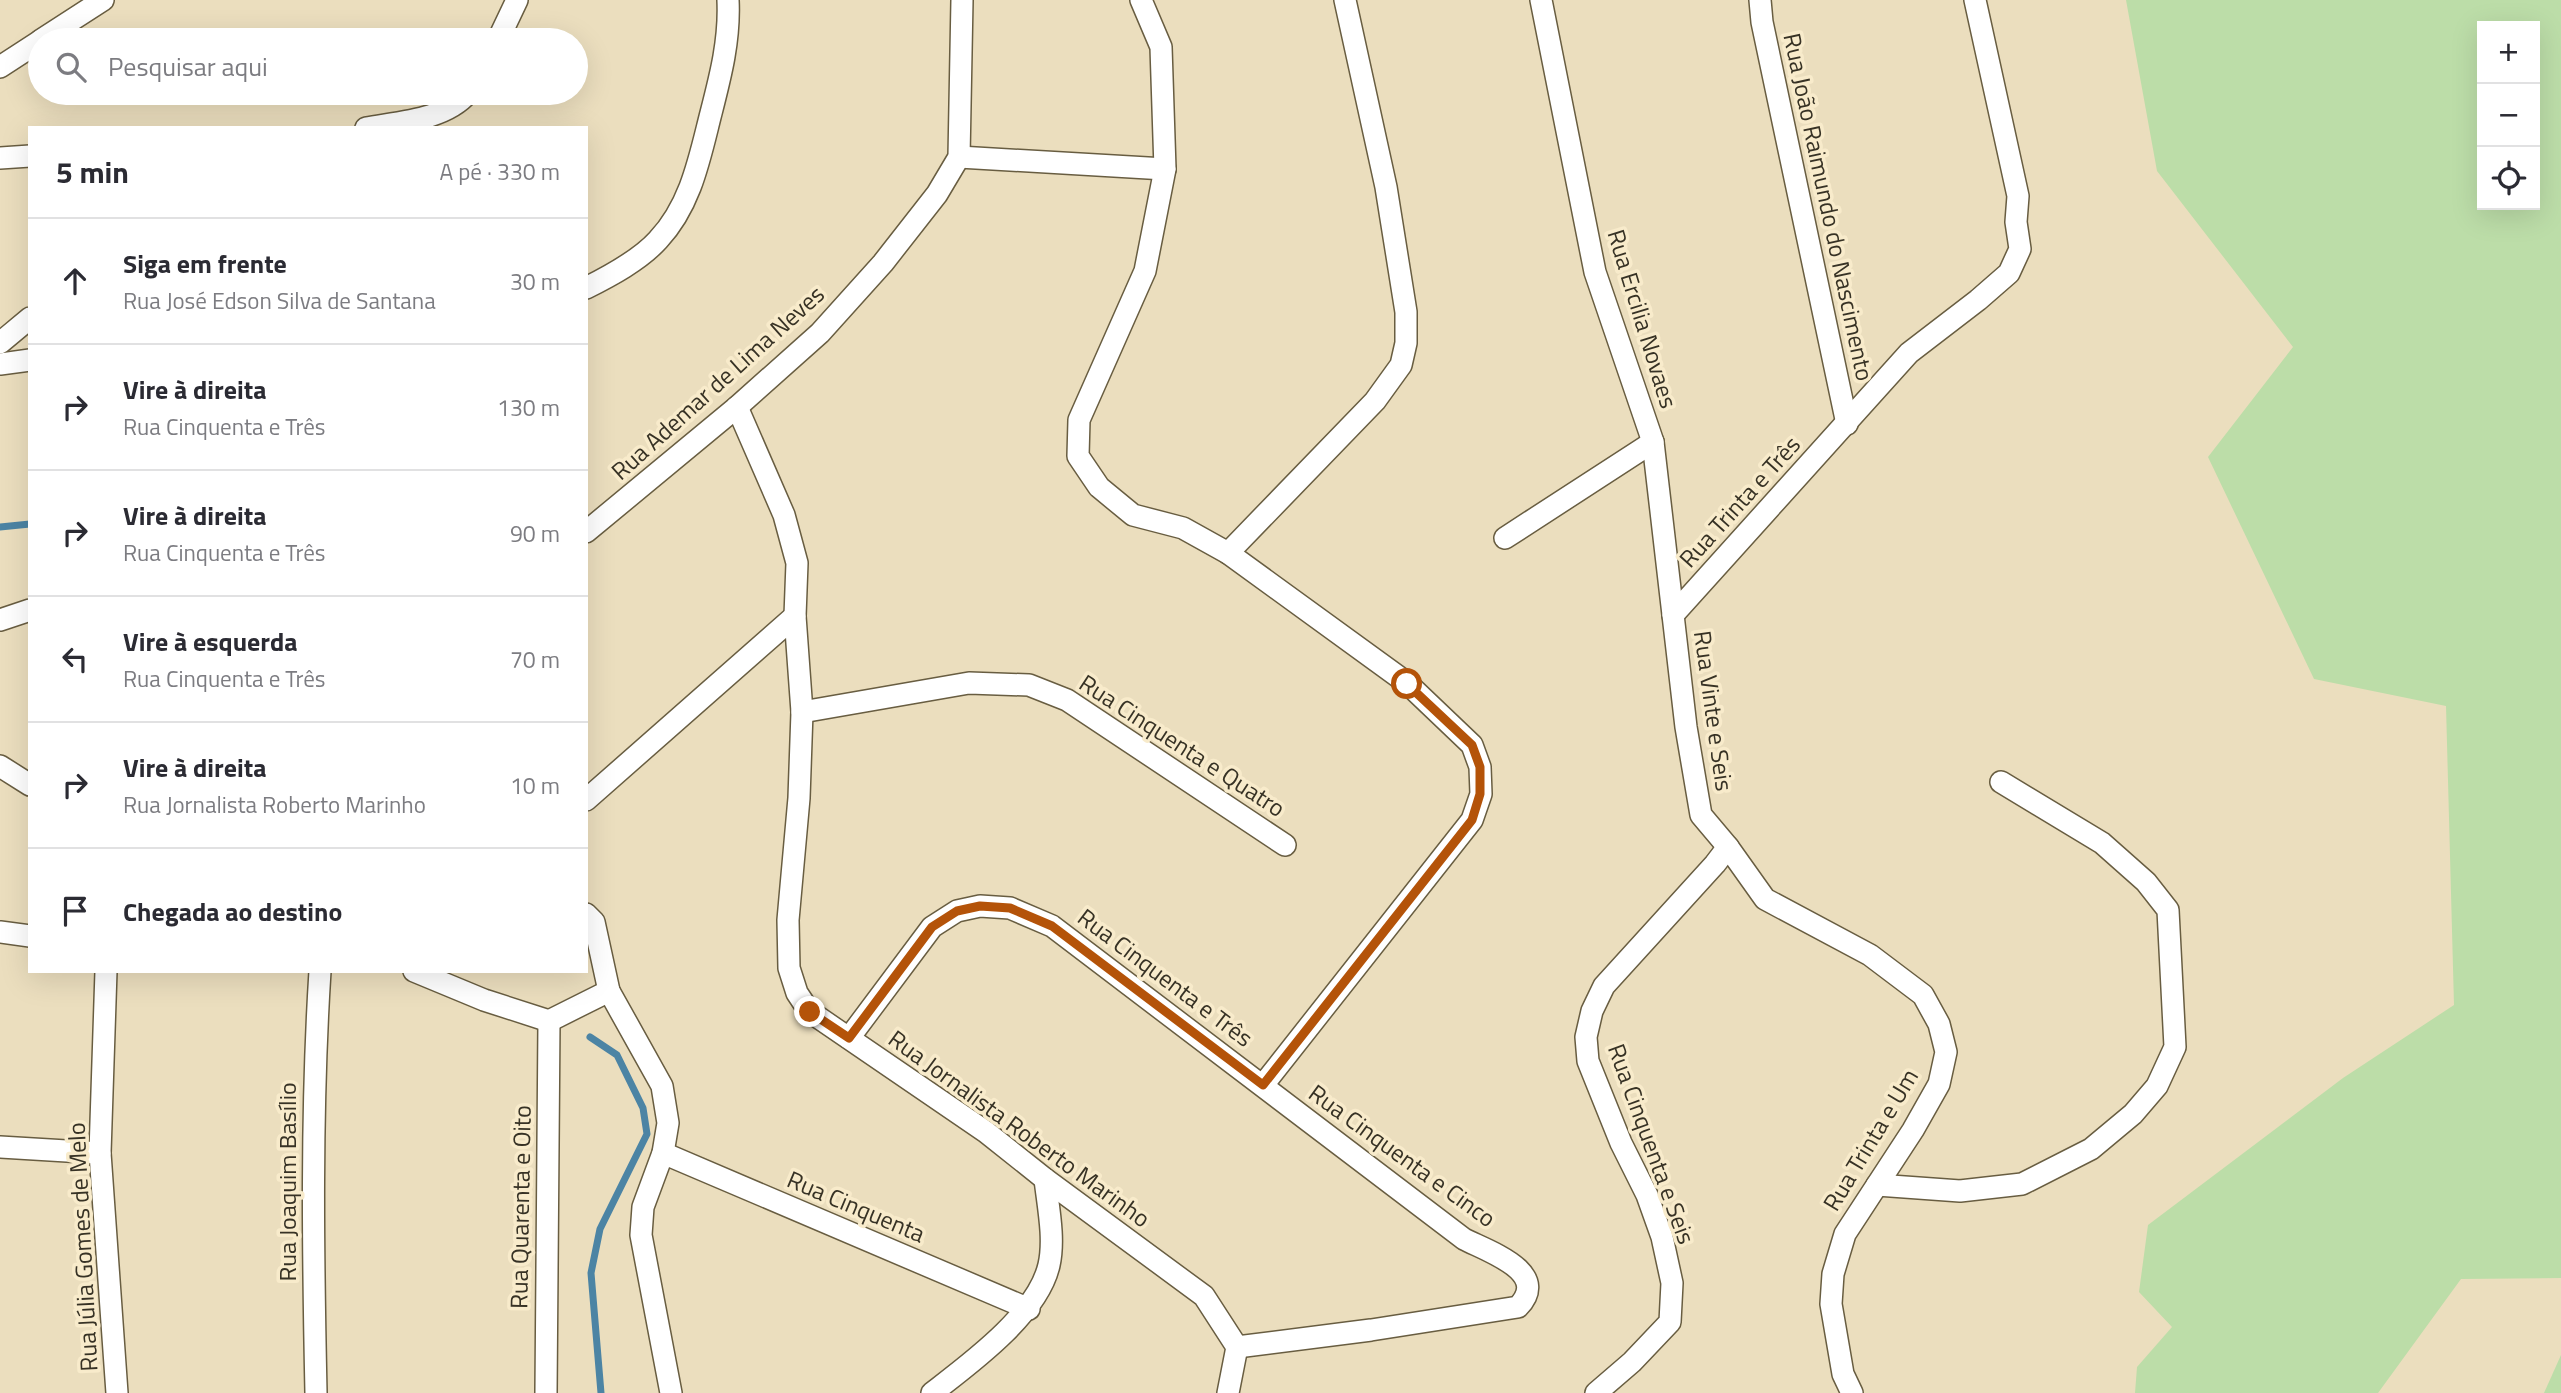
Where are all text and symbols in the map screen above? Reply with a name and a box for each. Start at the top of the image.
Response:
map controls [2477,21,2540,210]
button: + [2477,21,2540,84]
search box [28,28,588,105]
street label: Rua João Raimundo do Nascimento [1775,30,1883,384]
text: Pesquisar aqui [108,47,268,86]
icon: search [52,48,90,86]
button: − [2477,84,2540,147]
button: locate [2477,147,2540,210]
text: 5 min [56,149,129,195]
text: A pé · 330 m [439,154,560,189]
street label: Rua Ercilia Novaes [1599,225,1687,412]
text: Siga em frente [123,244,287,283]
icon: ahead [56,262,94,300]
text: 30 m [510,264,560,299]
street label: Rua Ademar de Lima Neves [603,276,832,488]
text: Rua José Edson Silva de Santana [123,283,436,318]
text: Vire à direita [123,370,266,409]
icon: right [56,388,94,426]
text: 130 m [497,390,560,425]
text: Rua Cinquenta e Três [123,409,326,444]
street label: Rua Trinta e Três [1670,427,1808,575]
text: Vire à direita [123,496,266,535]
icon: right [56,514,94,552]
text: 90 m [510,516,560,551]
text: Rua Cinquenta e Três [123,535,326,570]
text: Vire à esquerda [123,622,298,661]
street label: Rua Vinte e Seis [1685,628,1743,793]
icon: left [56,640,94,678]
text: 70 m [510,642,560,677]
text: Rua Cinquenta e Três [123,661,326,696]
street label: Rua Cinquenta e Quatro [1072,665,1293,825]
route start [1391,668,1422,699]
text: Vire à direita [123,748,266,787]
icon: right [56,766,94,804]
text: 10 m [510,768,560,803]
text: Rua Jornalista Roberto Marinho [123,787,426,822]
icon: arrive [56,892,94,930]
text: Chegada ao destino [123,892,342,931]
street label: Rua Cinquenta e Três [1070,899,1261,1055]
route end [794,996,825,1027]
street label: Rua Jornalista Roberto Marinho [881,1021,1158,1236]
street label: Rua Cinquenta e Seis [1599,1038,1705,1249]
street label: Rua Trinta e Um [1813,1061,1927,1217]
street label: Rua Cinquenta e Cinco [1302,1075,1504,1235]
street label: Rua Joaquim Basílio [269,1082,305,1282]
street label: Rua Quarenta e Oito [500,1105,540,1309]
street label: Rua Júlia Gomes de Melo [58,1122,106,1372]
street label: Rua Cinquenta [782,1161,931,1251]

